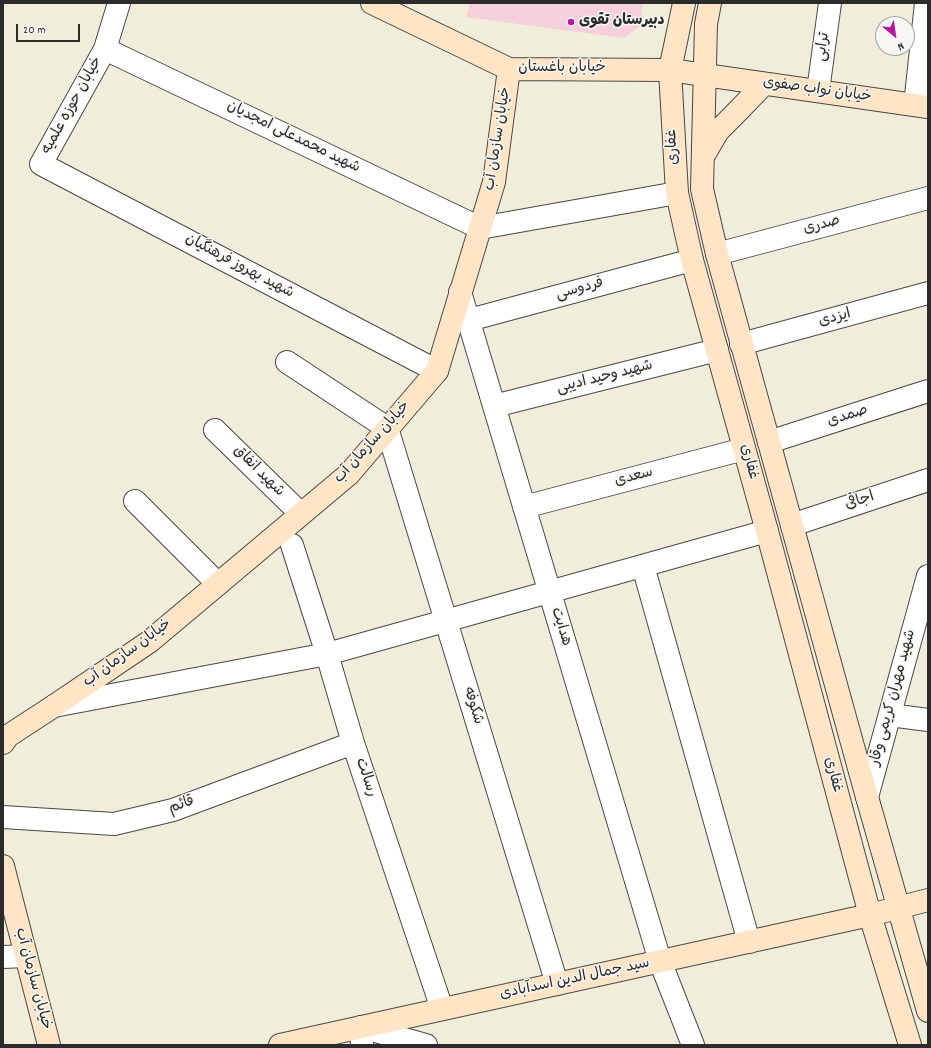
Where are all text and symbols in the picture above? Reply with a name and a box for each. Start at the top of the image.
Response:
place label: دبیرستان تقوی [579,13,664,31]
scale bar [18,16,82,42]
north arrow [875,16,915,56]
marker: دبیرستان تقوی [566,17,576,27]
text: 20 m [23,22,46,39]
street label: ترابی [813,31,835,63]
text: N [894,37,907,54]
street label: خیابان حوزه علمیه [39,54,107,158]
street label: خیابان باغستان [518,60,606,78]
street label: خیابان نواب صفوی [762,74,872,108]
street label: خیابان سازمان آب [482,86,516,192]
street label: شهید محمدعلی امجدیان [223,98,363,178]
street label: غفاری [664,129,684,165]
street label: صدری [802,212,842,240]
street label: شهید بهروز فرهنگیان [182,231,296,303]
street label: فردوسی [554,275,606,305]
street label: ایزدی [817,306,853,332]
street label: شهید وحید ادیبی [555,357,655,399]
street label: خیابان سازمان آب [331,398,415,488]
street label: صمدی [825,402,871,432]
street label: غفاری [735,442,761,482]
street label: شهید انفاق [229,443,287,501]
street label: سعدی [613,464,655,492]
street label: اجاقی [843,489,877,515]
street label: هدایت [546,605,574,649]
street label: خیابان سازمان آب [80,616,176,692]
street label: شهید مهران کریمی وقار [867,628,921,768]
street label: شکوفه [458,685,486,727]
street label: غفاری [819,755,845,795]
street label: رسالت [350,756,380,800]
street label: قائم [167,793,197,819]
street label: خیابان سازمان آب [10,926,54,1032]
street label: سید جمال الدین اسدآبادی [498,955,652,1005]

